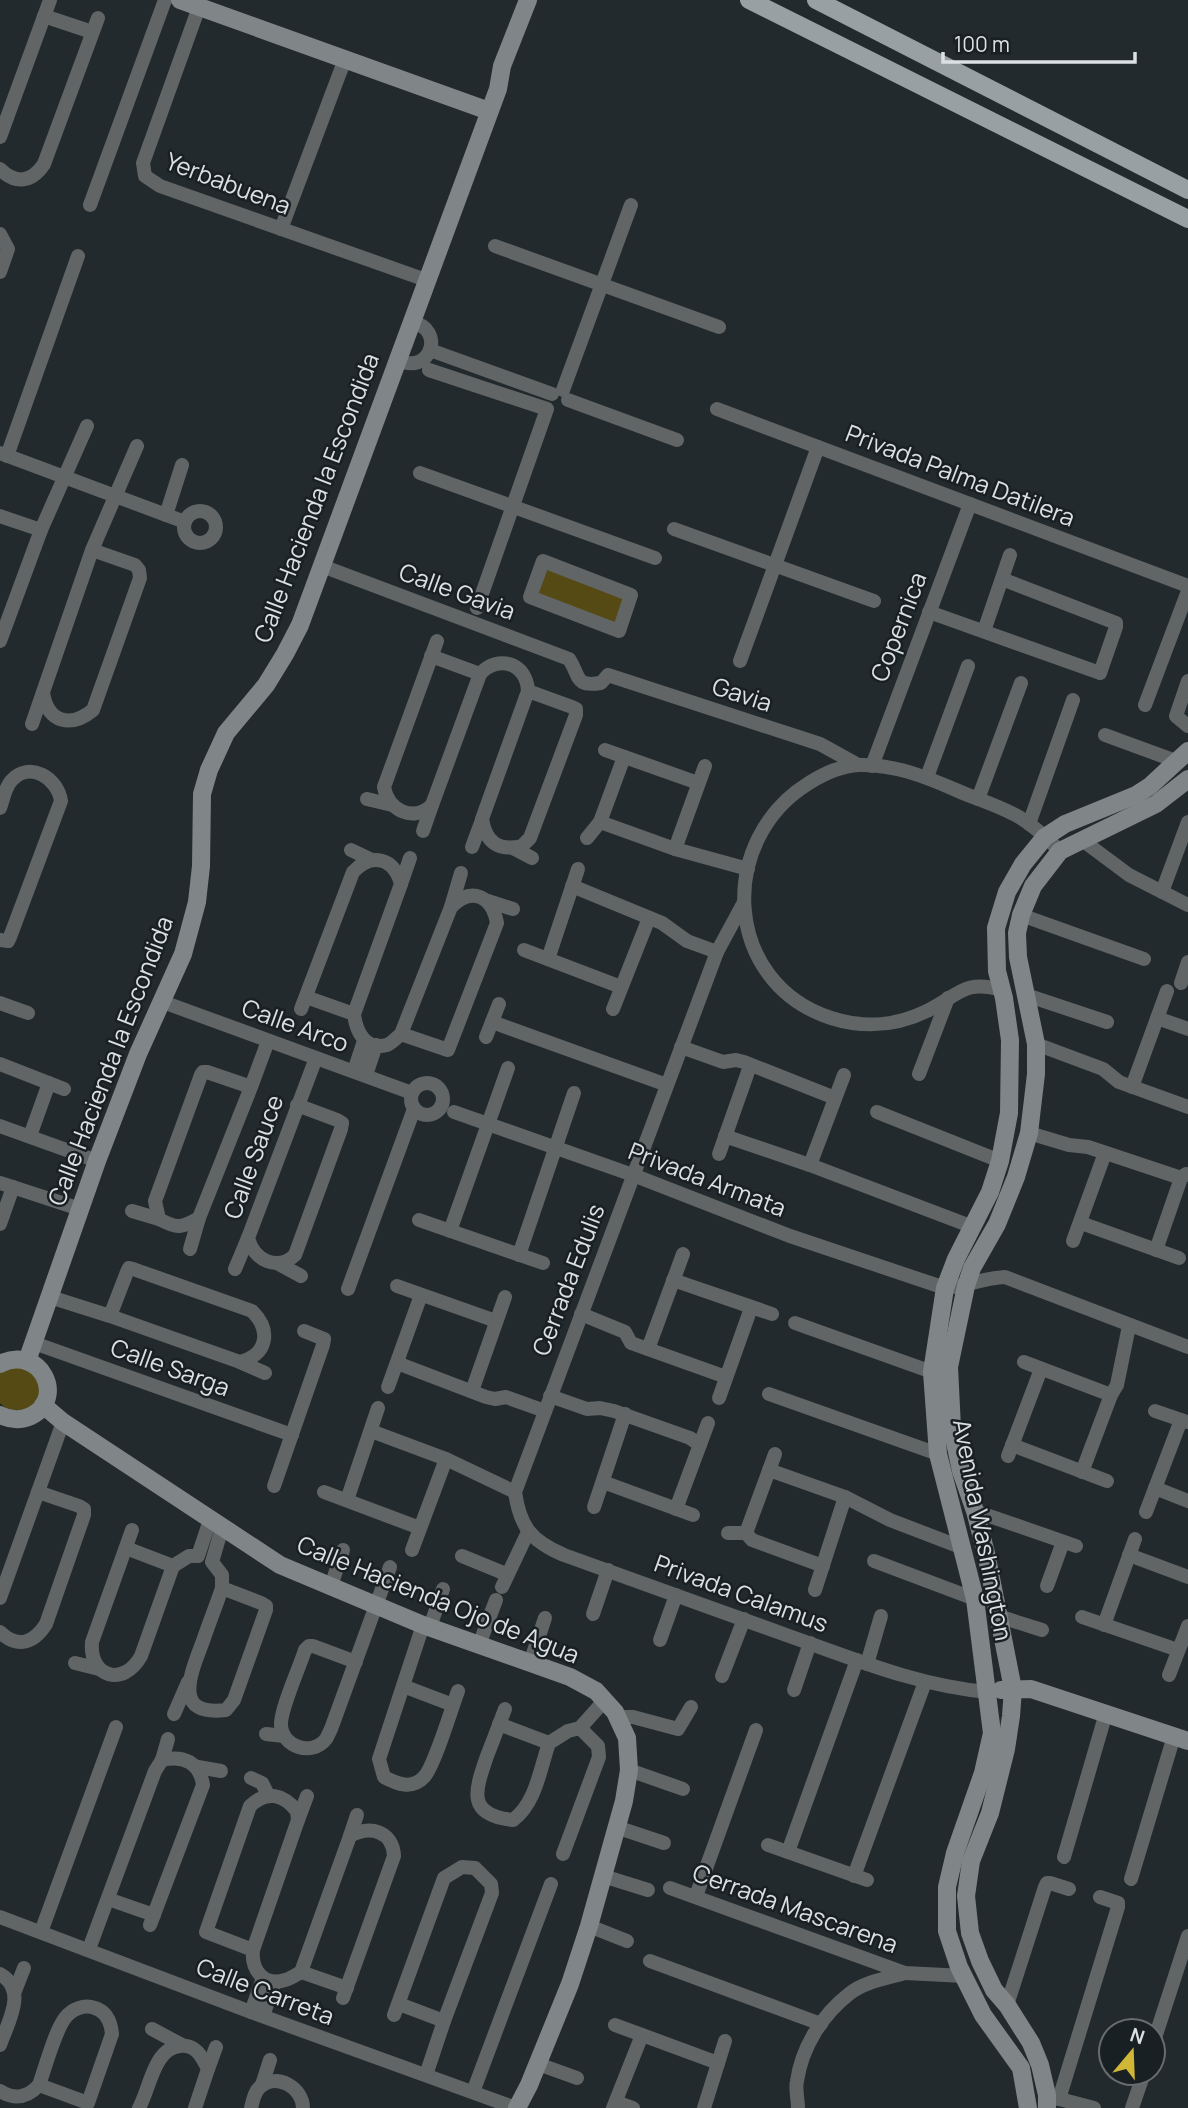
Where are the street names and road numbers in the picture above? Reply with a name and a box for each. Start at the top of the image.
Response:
street label: Yerbabuena [161,144,296,222]
street label: Calle Hacienda la Escondida [245,348,386,647]
street label: Privada Palma Datilera [841,416,1080,534]
street label: Calle Gavia [395,554,520,627]
street label: Copernica [862,567,934,686]
street label: Gavia [708,668,777,719]
street label: Calle Hacienda la Escondida [39,911,180,1210]
street label: Calle Arco [238,990,353,1059]
street label: Calle Sauce [215,1090,290,1223]
street label: Privada Armata [624,1133,791,1224]
street label: Cerrada Edulis [524,1199,612,1360]
street label: Calle Sarga [106,1330,235,1403]
street label: Avenida Washington [946,1416,1021,1643]
street label: Calle Hacienda Ojo de Agua [293,1527,584,1670]
street label: Privada Calamus [650,1546,833,1639]
street label: Cerrada Mascarena [688,1855,903,1960]
street label: Calle Carreta [192,1949,339,2032]

